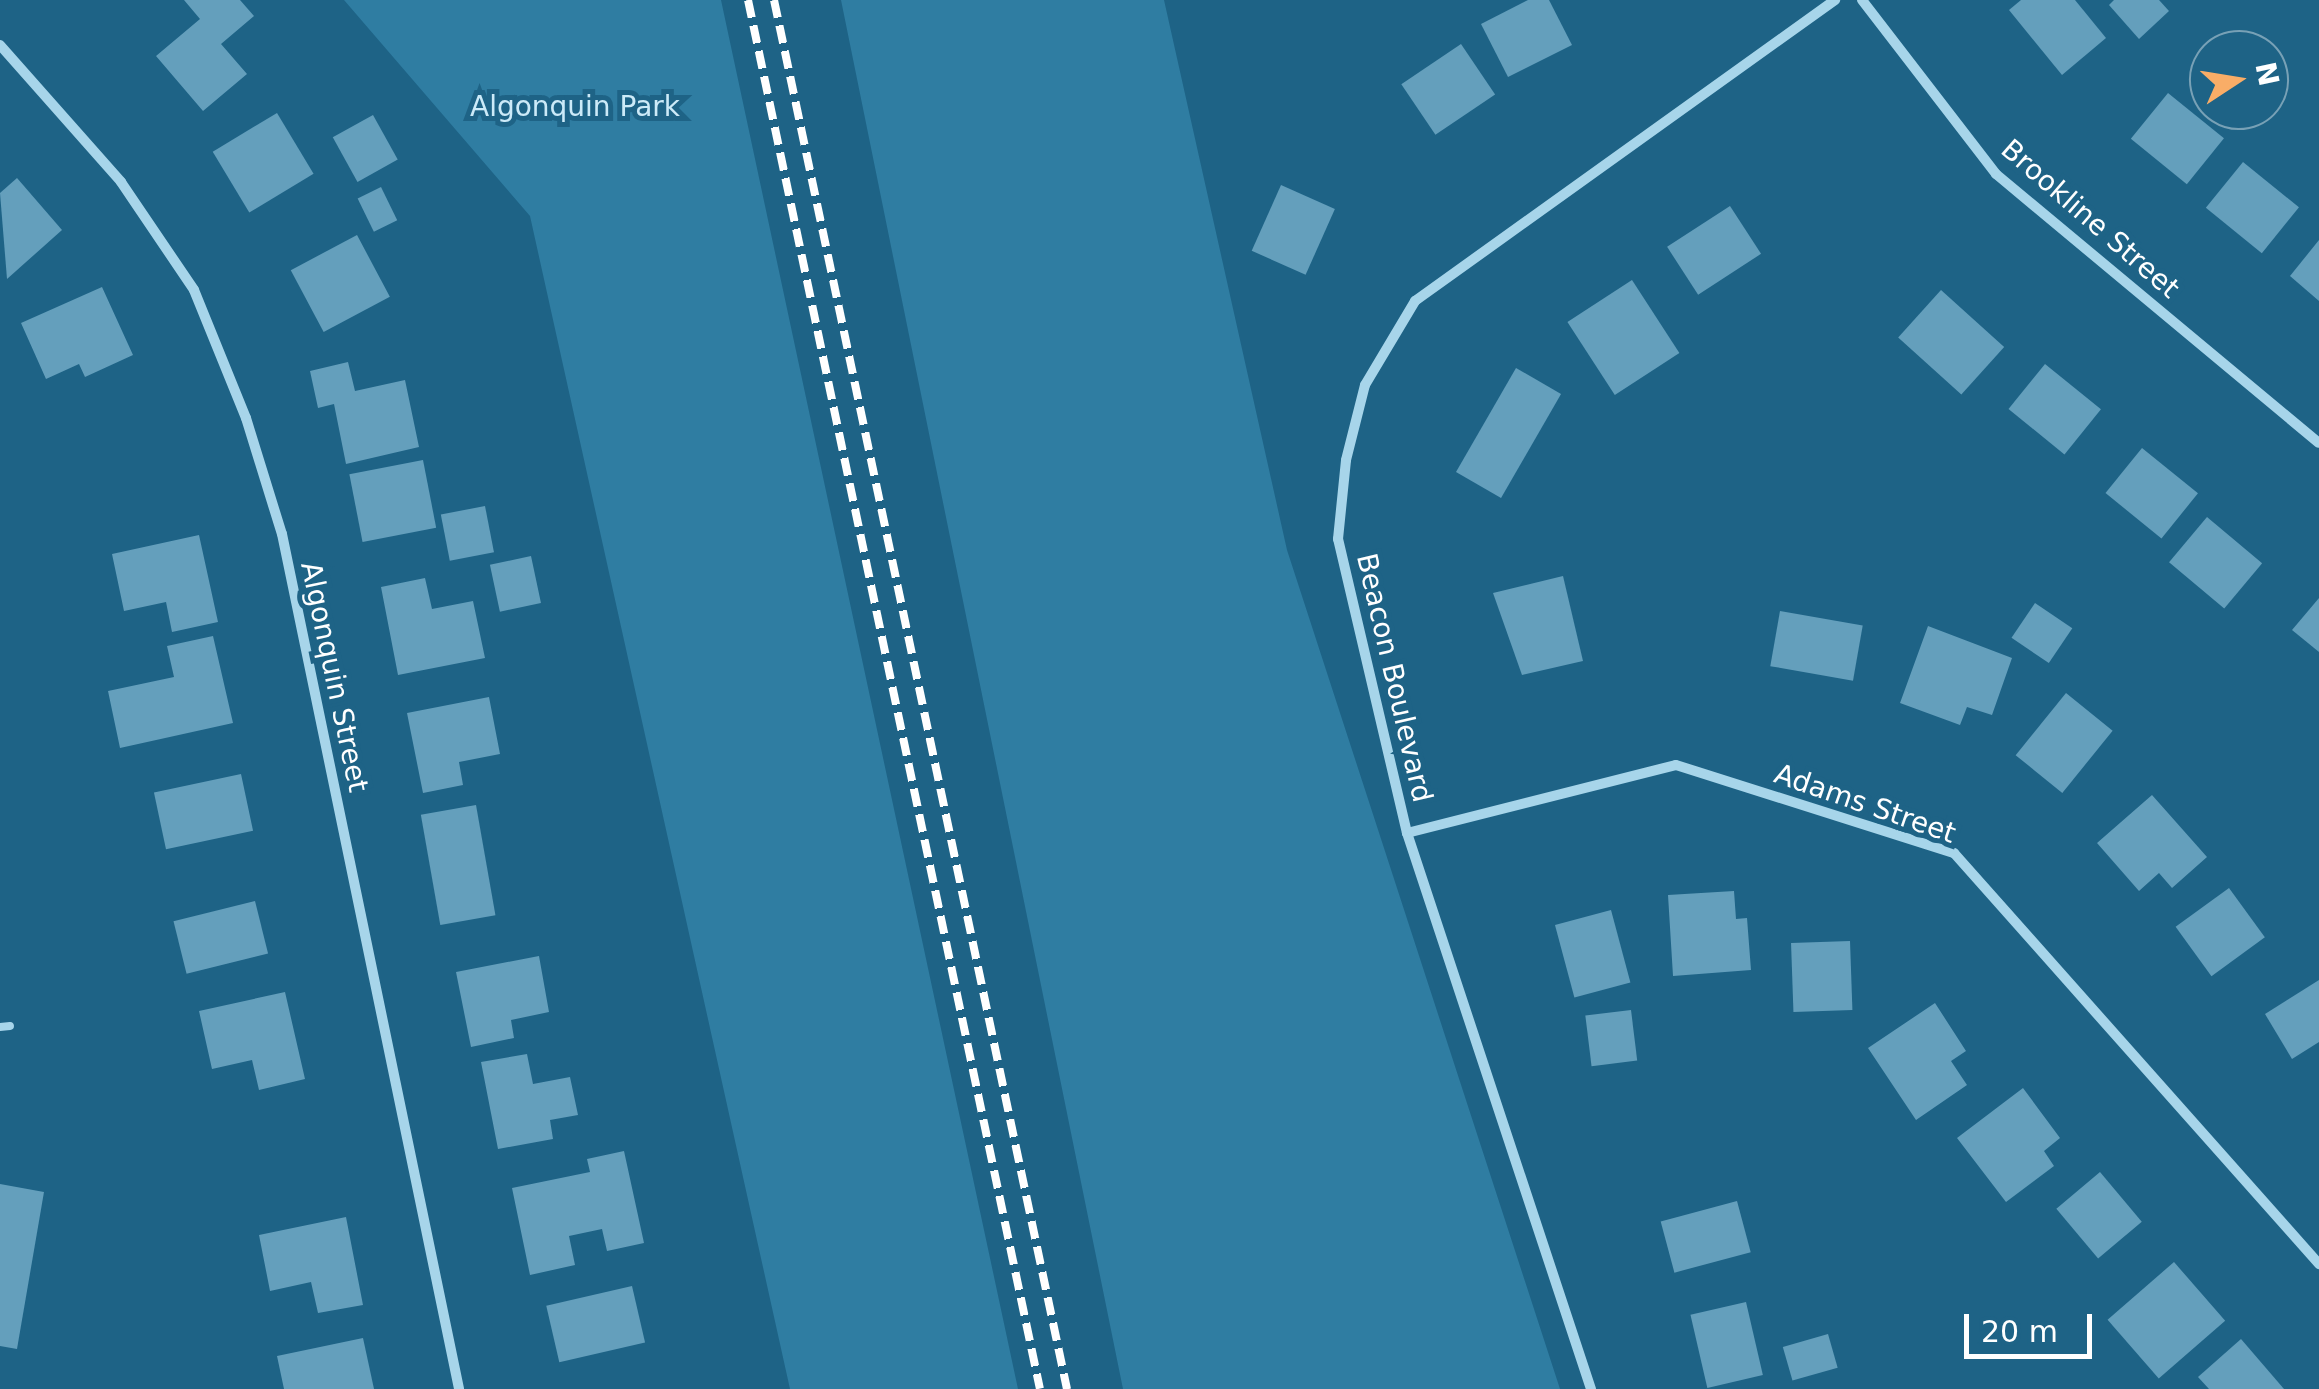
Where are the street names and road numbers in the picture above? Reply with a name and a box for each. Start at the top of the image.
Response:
street label: Brookline Street [1994,132,2186,306]
street label: Beacon Boulevard [1349,550,1439,806]
street label: Algonquin Street [293,559,375,795]
street label: Adams Street [1770,757,1960,851]

